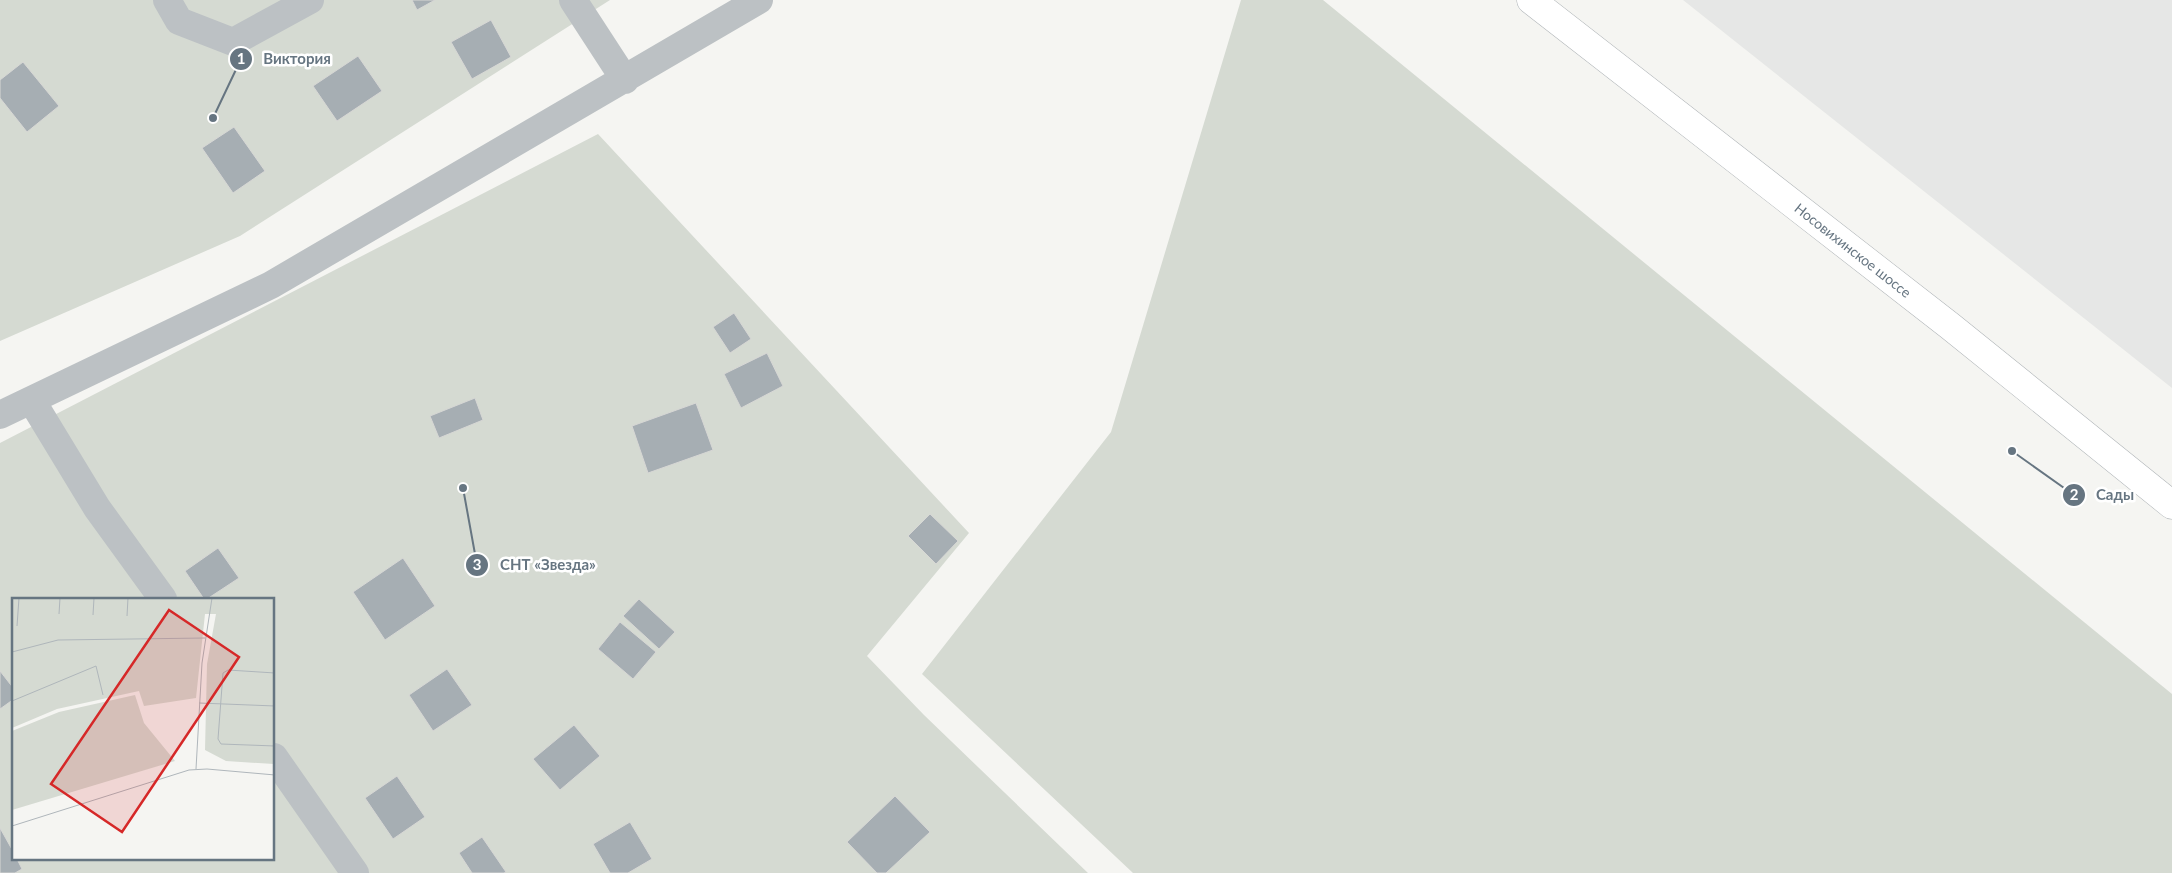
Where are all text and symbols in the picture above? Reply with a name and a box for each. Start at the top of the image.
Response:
callout: Виктория [228,44,341,74]
text: 1 [237,49,245,67]
text: Виктория [263,49,331,67]
street label: Носовихинское шоссе [1791,199,1915,301]
callout: Сады [2061,480,2145,510]
text: 2 [2070,485,2079,503]
text: Сады [2096,485,2134,503]
callout: СНТ «Звезда» [465,550,606,580]
text: 3 [473,555,481,573]
text: СНТ «Звезда» [500,555,596,573]
inset map [12,598,275,860]

